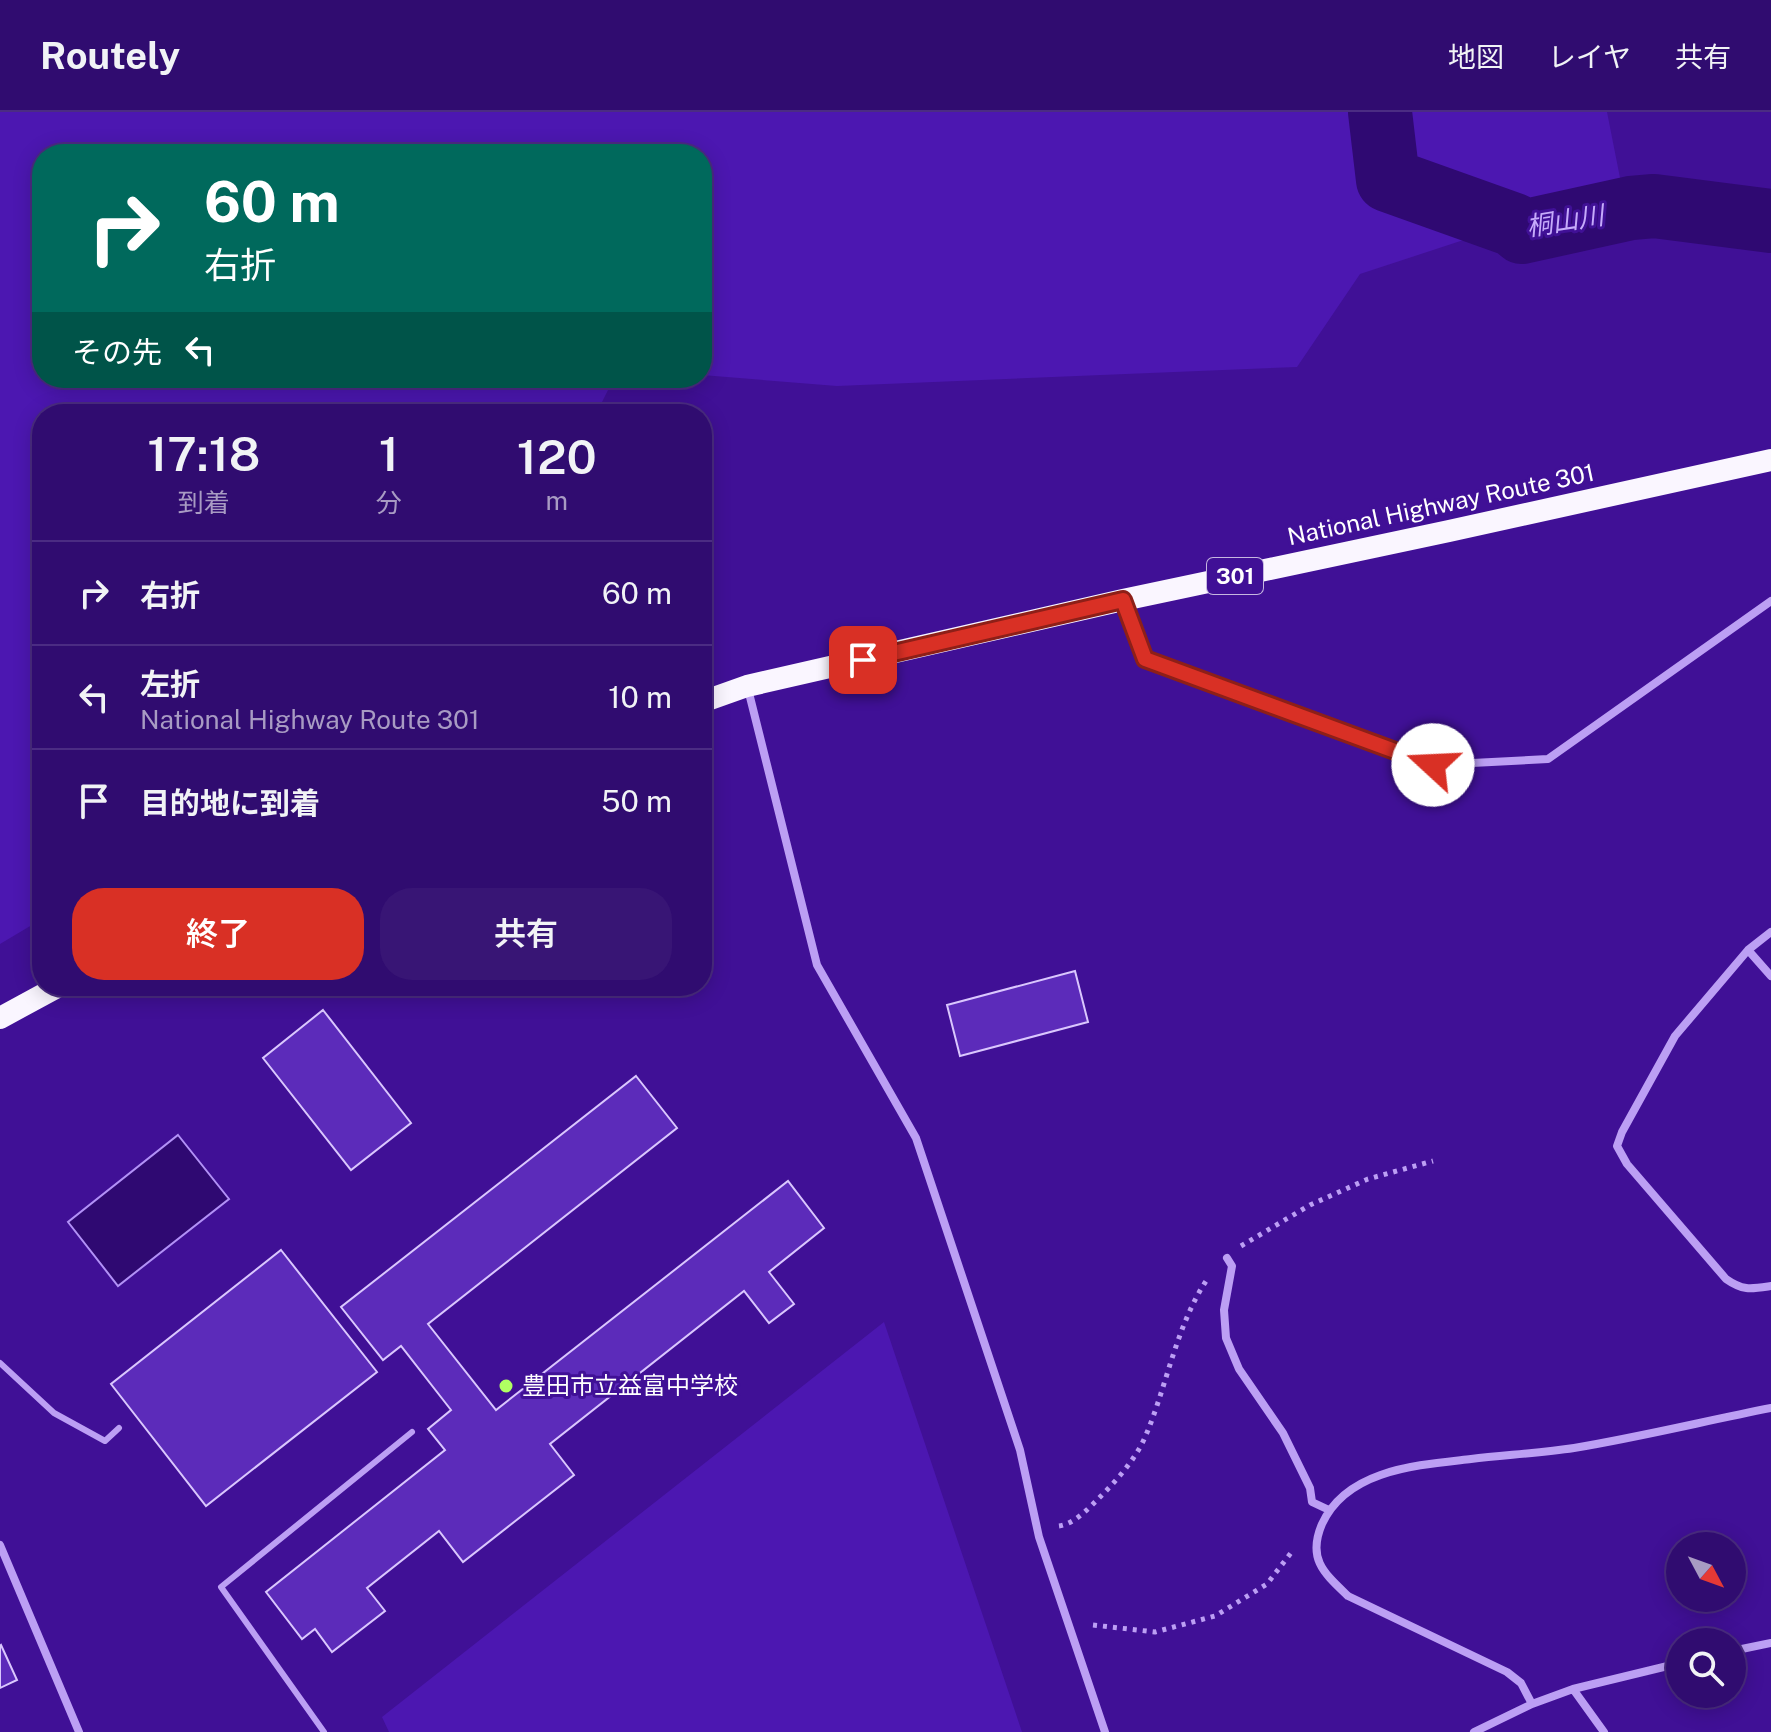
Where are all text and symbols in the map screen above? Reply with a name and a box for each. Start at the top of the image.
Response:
text: Routely [40,33,180,78]
text: 地図 [1448,40,1504,73]
text: レイヤ [1548,40,1631,73]
text: 共有 [1675,40,1731,73]
text: 60 m [204,169,340,235]
icon: right [72,176,176,280]
water label: 桐山川 [1524,199,1609,242]
text: 右折 [204,244,276,286]
icon: left [178,328,222,372]
text: その先 [72,334,162,370]
text: 17:18 [147,425,261,482]
text: 1 [379,425,399,482]
text: 120 [517,428,597,485]
street label: National Highway Route 301 [1285,458,1597,550]
text: m [546,485,568,516]
text: 到着 [178,487,230,518]
text: 分 [376,487,402,518]
road number: 301 [1207,558,1263,594]
icon: right [72,571,116,615]
text: 60 m [602,575,672,611]
text: 右折 [140,577,200,613]
pin [829,626,897,694]
icon: arrive [841,638,885,682]
text: 左折 [140,666,200,702]
icon: left [72,675,116,719]
text: 10 m [608,679,672,715]
text: National Highway Route 301 [140,704,479,735]
position arrow [1391,723,1475,807]
icon: arrive [72,779,116,823]
text: 50 m [601,783,672,819]
text: 目的地に到着 [140,785,320,821]
button: 終了 [72,888,364,980]
button: 共有 [380,888,672,980]
place label: 豊田市立益富中学校 [522,1371,738,1399]
marker: 豊田市立益富中学校 [497,1377,515,1395]
north arrow [1666,1532,1746,1612]
map controls [1666,1532,1746,1708]
button: search [1666,1628,1746,1708]

